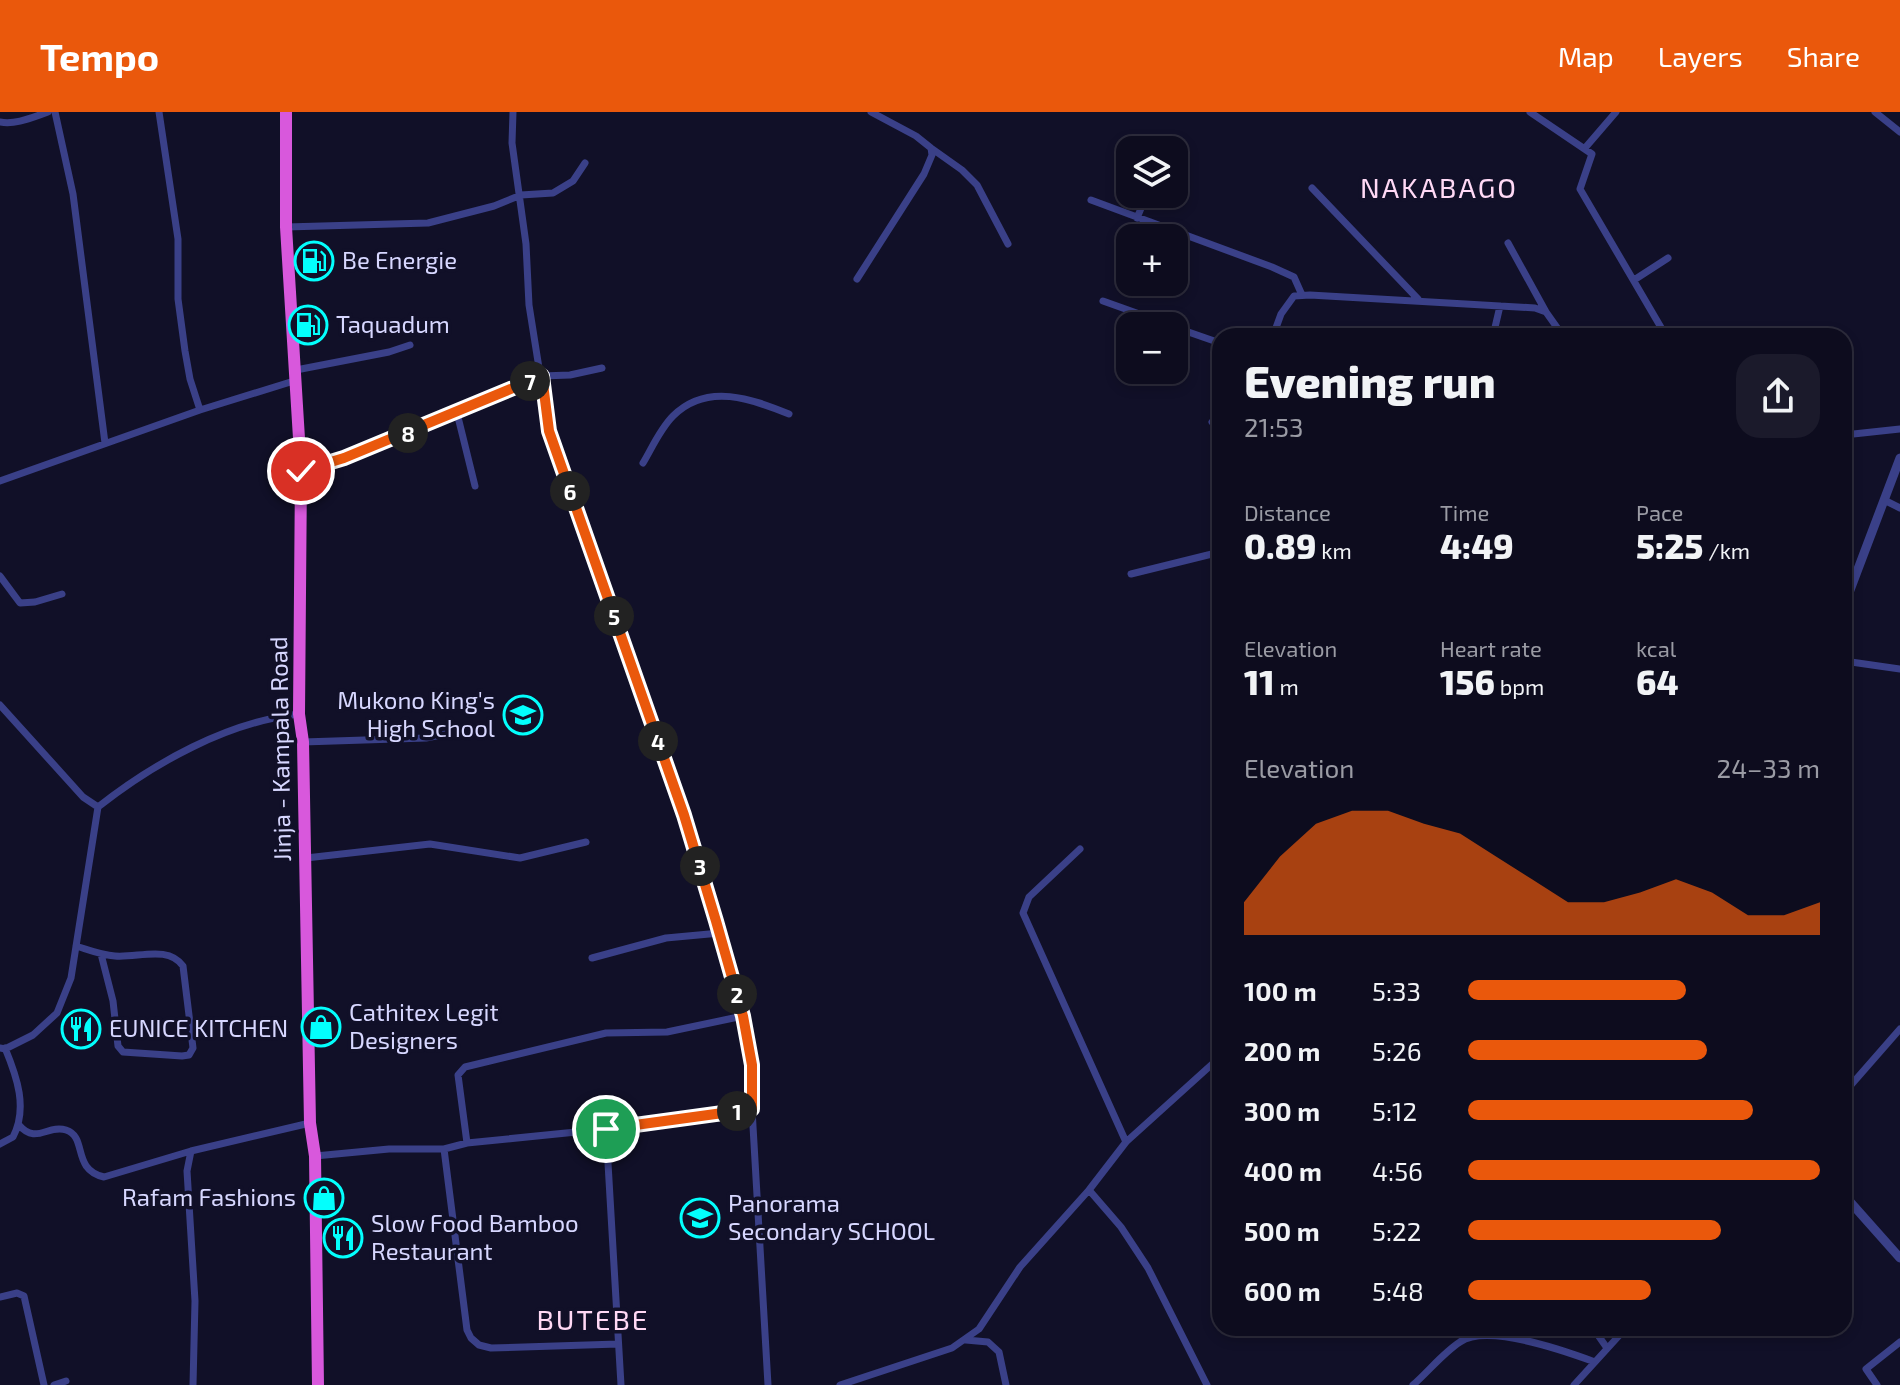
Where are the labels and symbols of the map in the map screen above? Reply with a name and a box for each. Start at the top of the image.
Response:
district label: NAKABAGO [1360,170,1518,204]
fuel station icon: Be Energie [293,240,335,282]
place label: Be Energie [342,245,457,274]
fuel station icon: Taquadum [287,304,329,346]
place label: Taquadum [336,309,450,338]
pin: 7 [510,361,550,401]
pin: 8 [388,413,428,453]
pin [267,437,335,505]
pin: 6 [550,471,590,511]
pin: 5 [594,596,634,636]
street label: Jinja - Kampala Road [263,636,296,862]
place label: Mukono King's High School [337,685,495,742]
school or university icon: Mukono King's High School [502,694,544,736]
pin: 4 [638,721,678,761]
pin: 3 [680,846,720,886]
pin: 2 [717,974,757,1014]
place label: Cathitex Legit Designers [349,997,499,1054]
shop icon: Cathitex Legit Designers [300,1006,342,1048]
restaurant icon: EUNICE KITCHEN [60,1008,102,1050]
place label: EUNICE KITCHEN [109,1013,288,1042]
pin: 1 [717,1091,757,1131]
pin [572,1095,640,1163]
shop icon: Rafam Fashions [303,1177,345,1219]
place label: Rafam Fashions [122,1182,296,1211]
place label: Panorama Secondary SCHOOL [728,1188,935,1245]
school or university icon: Panorama Secondary SCHOOL [679,1197,721,1239]
place label: Slow Food Bamboo Restaurant [371,1208,579,1265]
restaurant icon: Slow Food Bamboo Restaurant [322,1217,364,1259]
district label: BUTEBE [537,1302,650,1336]

